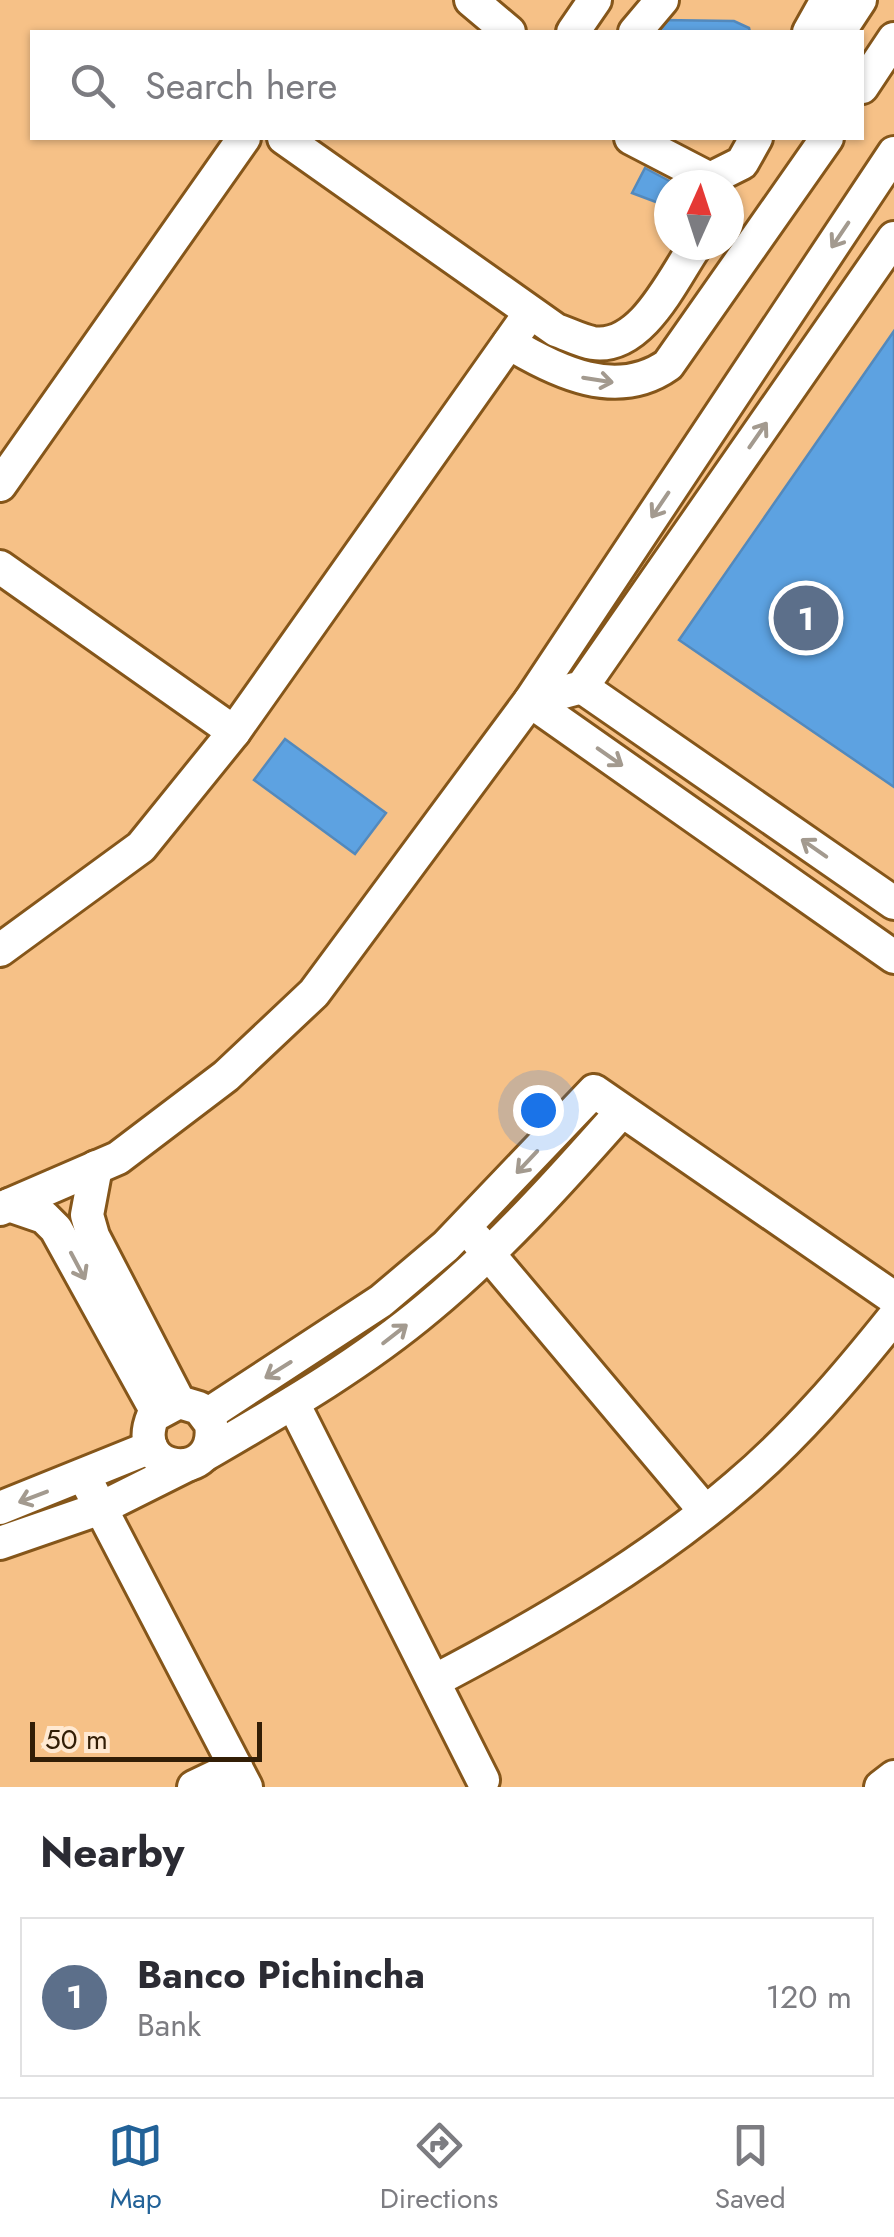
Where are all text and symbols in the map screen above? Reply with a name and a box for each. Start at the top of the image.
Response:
search box [30,30,864,140]
icon: search [65,58,120,113]
text: Search here [145,58,337,113]
north arrow [654,170,744,260]
one-way arrow [830,220,851,248]
one-way arrow [582,371,614,389]
one-way arrow [747,421,768,449]
one-way arrow [650,491,671,519]
pin: 1 [774,580,838,656]
one-way arrow [596,746,623,767]
one-way arrow [800,838,828,859]
your location [513,1085,564,1136]
one-way arrow [516,1149,539,1174]
one-way arrow [69,1250,89,1280]
one-way arrow [381,1323,408,1344]
one-way arrow [264,1359,293,1380]
one-way arrow [18,1489,49,1507]
scale bar [30,1717,262,1762]
text: 50 m [45,1719,108,1760]
text: Nearby [40,1822,184,1883]
text: Banco Pichincha [137,1947,425,2002]
text: 1 [66,1974,83,2020]
text: 120 m [766,1974,852,2020]
text: Bank [137,2002,201,2048]
tab: Map [108,2118,163,2219]
tab: Directions [380,2118,498,2219]
tab: Saved [715,2118,786,2219]

